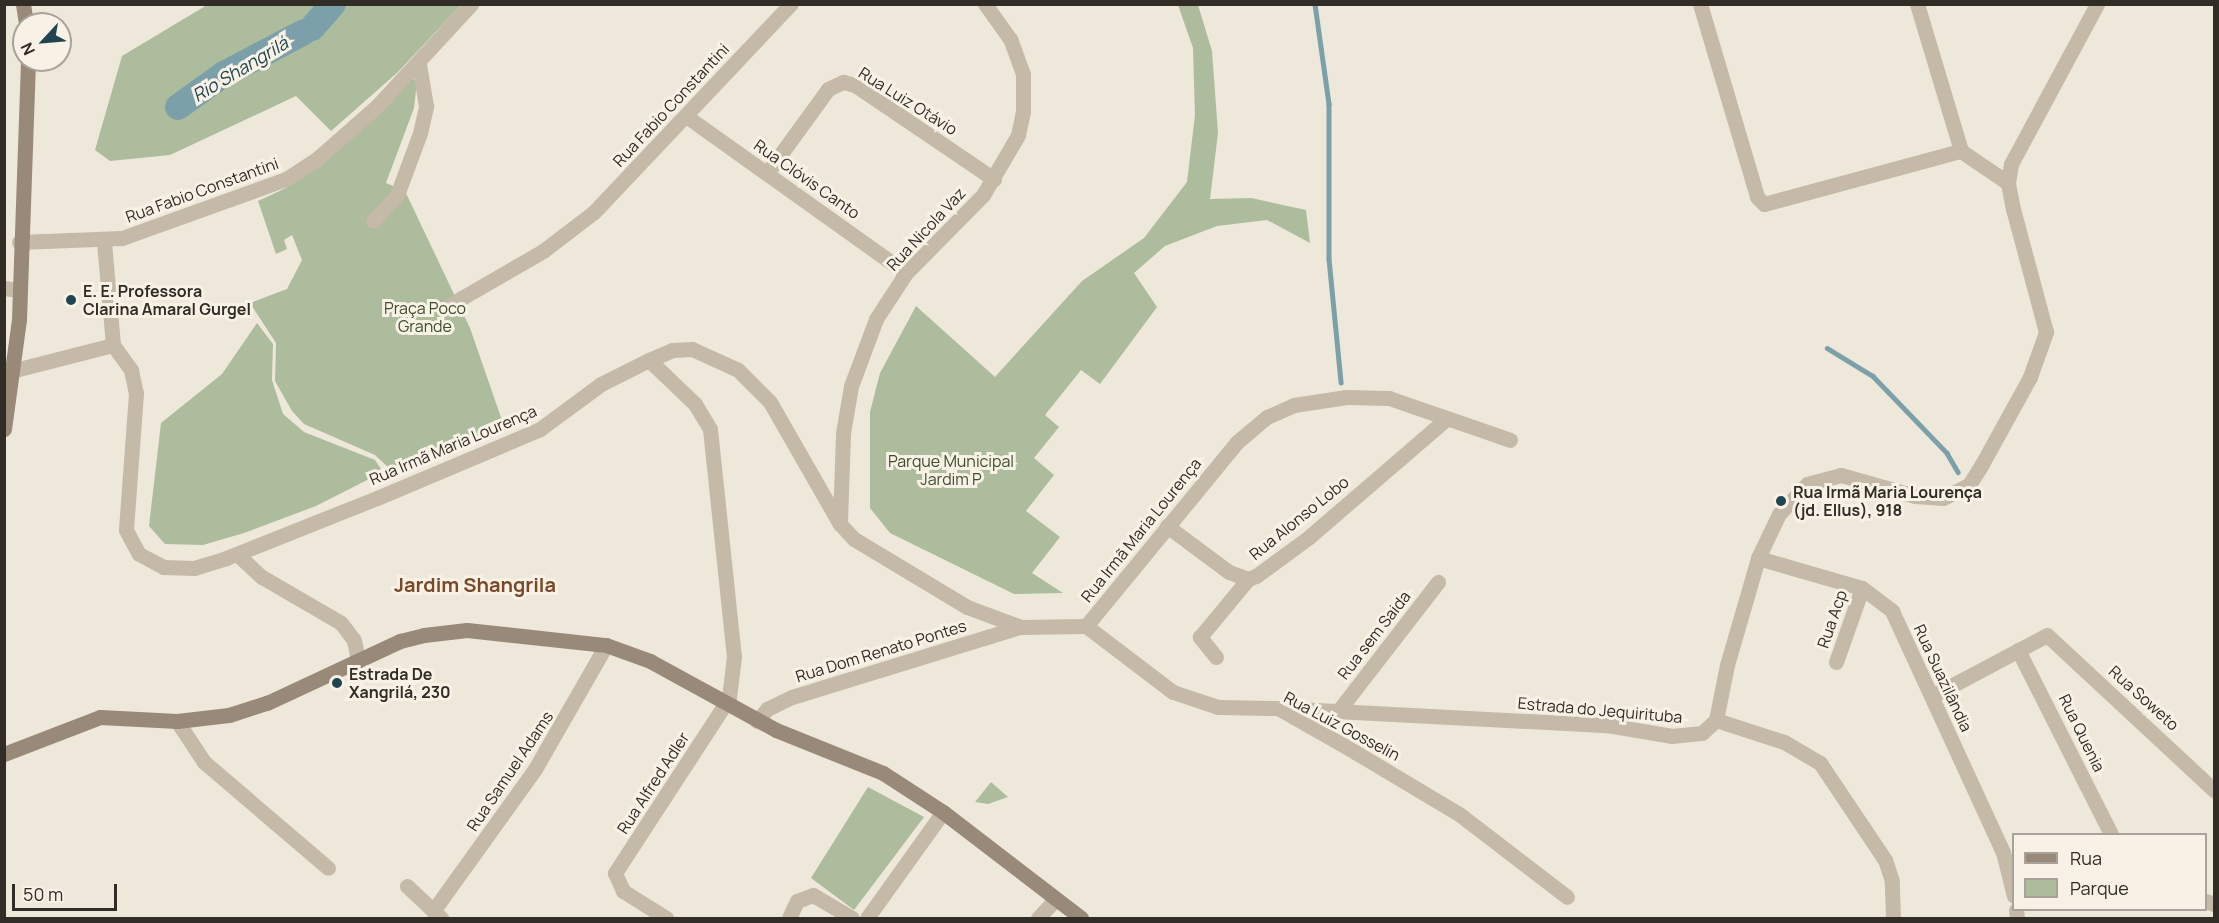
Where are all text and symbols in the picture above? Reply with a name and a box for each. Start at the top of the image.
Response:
north arrow [12,12,72,72]
water label: Rio Shangrilá [188,32,292,106]
text: N [15,39,40,59]
street label: Rua Fabio Constantini [609,40,733,170]
street label: Rua Luiz Otávio [855,63,961,139]
street label: Rua Clóvis Canto [750,135,864,223]
street label: Rua Fabio Constantini [123,153,281,227]
street label: Rua Nicola Vaz [883,183,969,275]
place label: E. E. Professora Clarina Amaral Gurgel [83,281,251,319]
marker: E. E. Professora Clarina Amaral Gurgel [64,293,78,307]
park label: Praça Poco Grande [384,298,466,336]
street label: Rua Irmã Maria Lourença [367,401,539,489]
park label: Parque Municipal Jardim P [888,451,1014,489]
street label: Rua Irmã Maria Lourença [1077,454,1205,606]
street label: Rua Alonso Lobo [1245,472,1353,564]
place label: Rua Irmã Maria Lourença (jd. Ellus), 918 [1793,482,1982,520]
marker: Rua Irmã Maria Lourença (jd. Ellus), 918 [1774,494,1788,508]
district label: Jardim Shangrila [394,572,556,596]
street label: Rua sem Saida [1334,587,1414,683]
street label: Rua Acp [1813,587,1851,651]
street label: Rua Dom Renato Pontes [793,616,969,686]
street label: Rua Suazilândia [1910,621,1976,735]
street label: Rua Soweto [2105,662,2183,734]
place label: Estrada De Xangrilá, 230 [349,664,451,702]
marker: Estrada De Xangrilá, 230 [330,676,344,690]
street label: Rua Luiz Gosselin [1281,687,1403,765]
street label: Rua Quenia [2055,691,2109,775]
street label: Estrada do Jequirituba [1517,693,1683,727]
street label: Rua Samuel Adams [463,707,557,835]
street label: Rua Alfred Adler [613,729,693,837]
legend [2012,833,2207,911]
text: Rua [2070,846,2102,870]
scale bar [15,872,120,910]
text: Parque [2070,876,2129,900]
text: 50 m [23,882,63,906]

